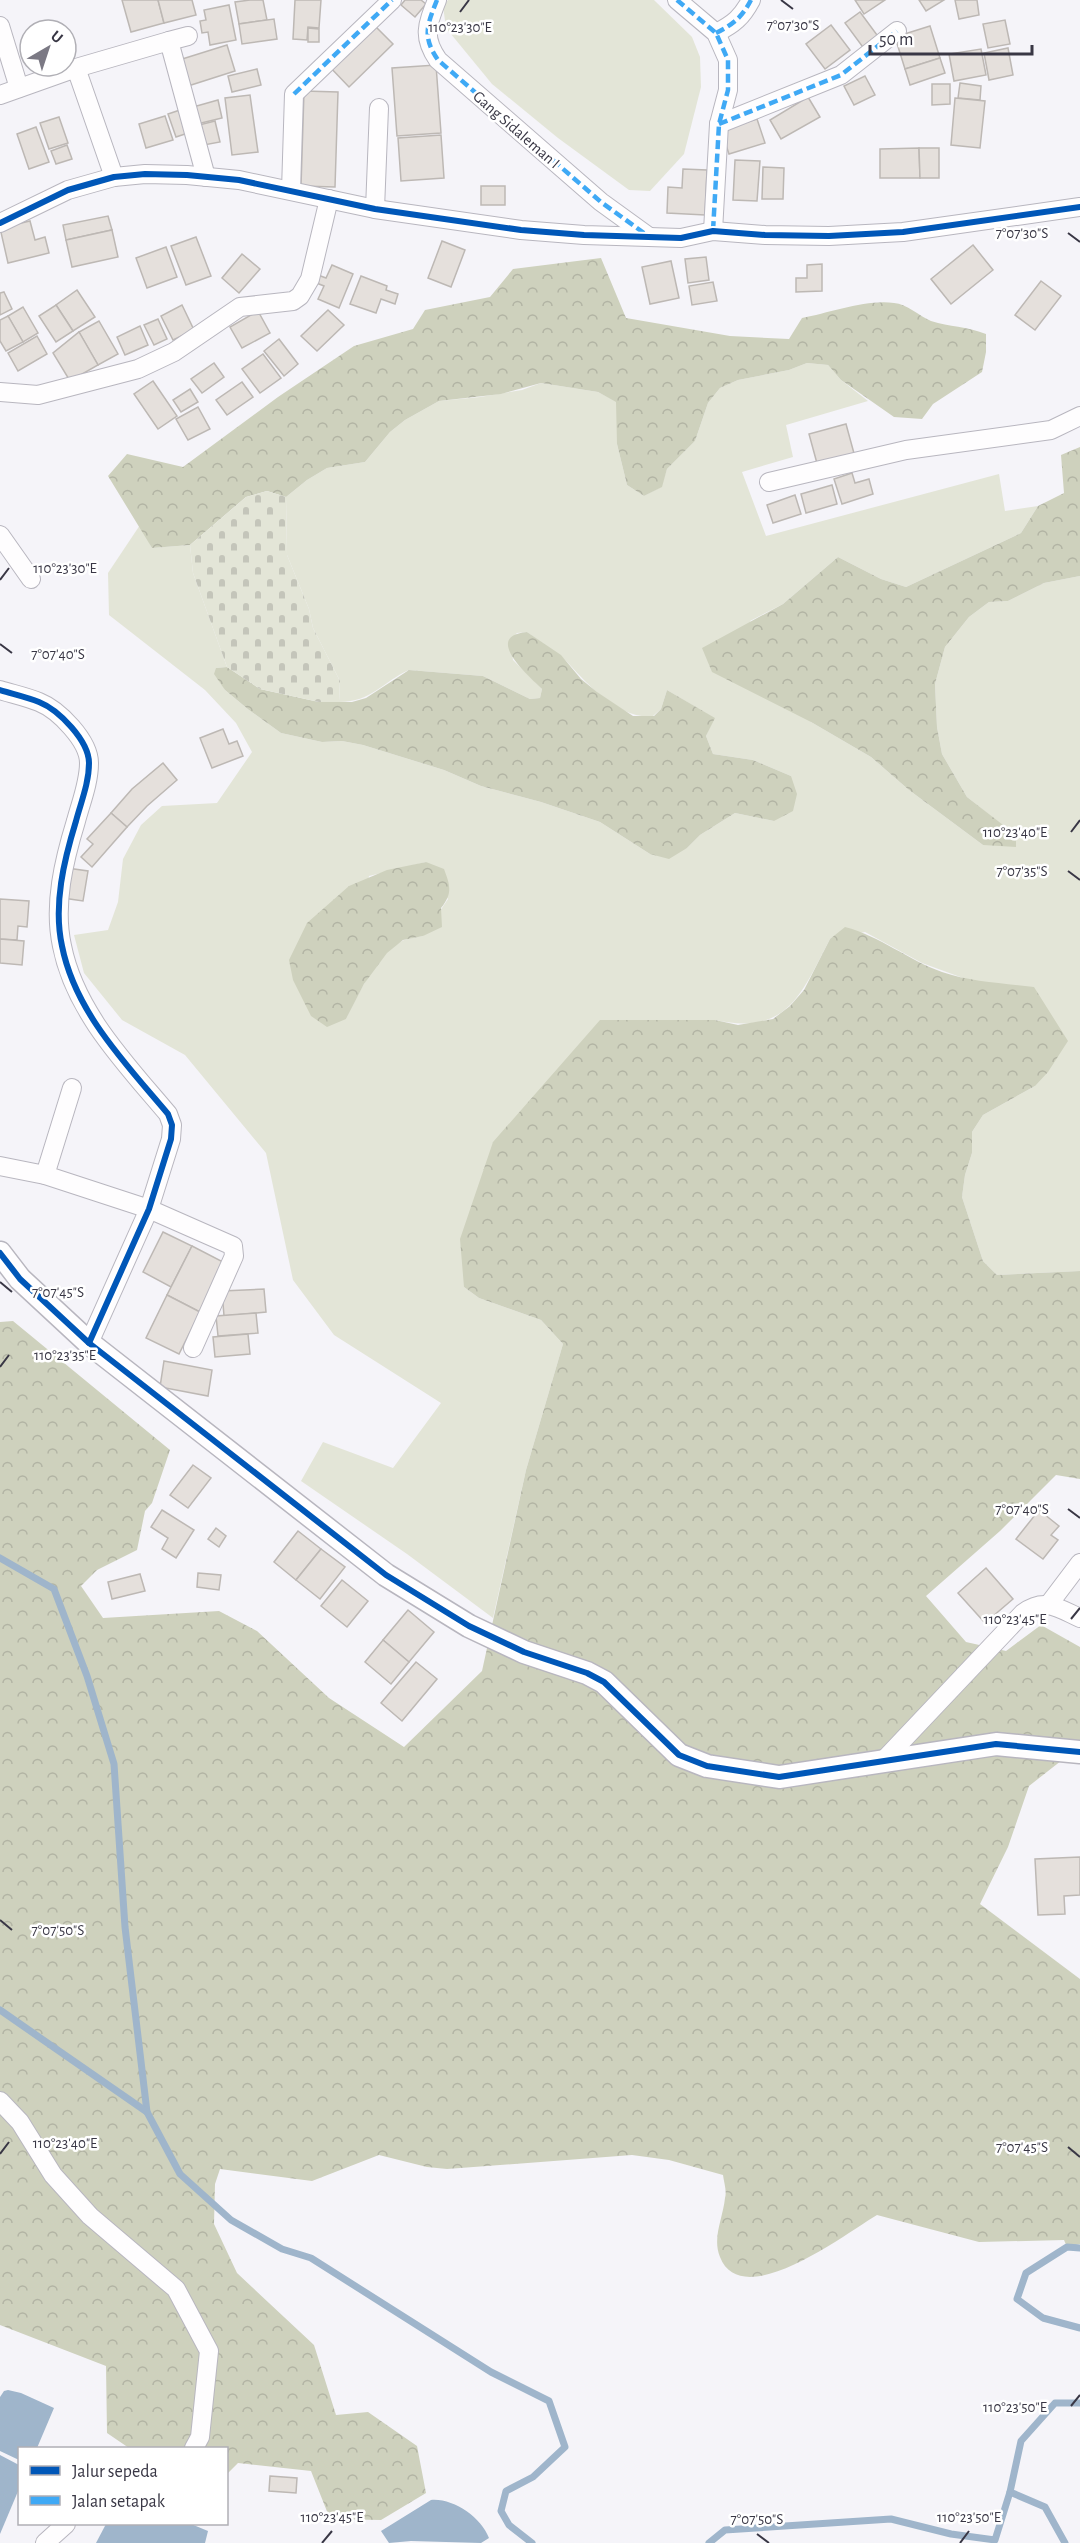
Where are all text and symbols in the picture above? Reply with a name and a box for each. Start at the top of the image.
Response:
north arrow [18,18,78,78]
text: 7°07'30"S [767,18,819,33]
scale bar [870,18,1032,56]
text: 110°23'30"E [428,20,492,35]
text: U [48,28,66,47]
text: 50 m [879,31,913,49]
street label: Gang Sidaleman I [470,88,563,172]
text: 7°07'30"S [996,226,1048,241]
text: 110°23'30"E [33,561,97,576]
text: 7°07'40"S [31,647,85,662]
text: 110°23'40"E [983,825,1047,840]
text: 7°07'35"S [996,864,1048,879]
text: 7°07'45"S [32,1285,84,1300]
text: 110°23'35"E [34,1348,96,1363]
text: 7°07'40"S [995,1502,1049,1517]
text: 110°23'45"E [983,1612,1047,1627]
text: 7°07'50"S [32,1923,84,1938]
text: 110°23'40"E [33,2136,97,2151]
text: 7°07'45"S [996,2140,1048,2155]
text: 110°23'50"E [983,2400,1047,2415]
legend [18,2447,228,2525]
text: Jalur sepeda [72,2463,158,2481]
text: Jalan setapak [72,2493,166,2511]
text: 110°23'45"E [300,2510,364,2525]
text: 110°23'50"E [937,2510,1001,2525]
text: 7°07'50"S [731,2512,783,2527]

